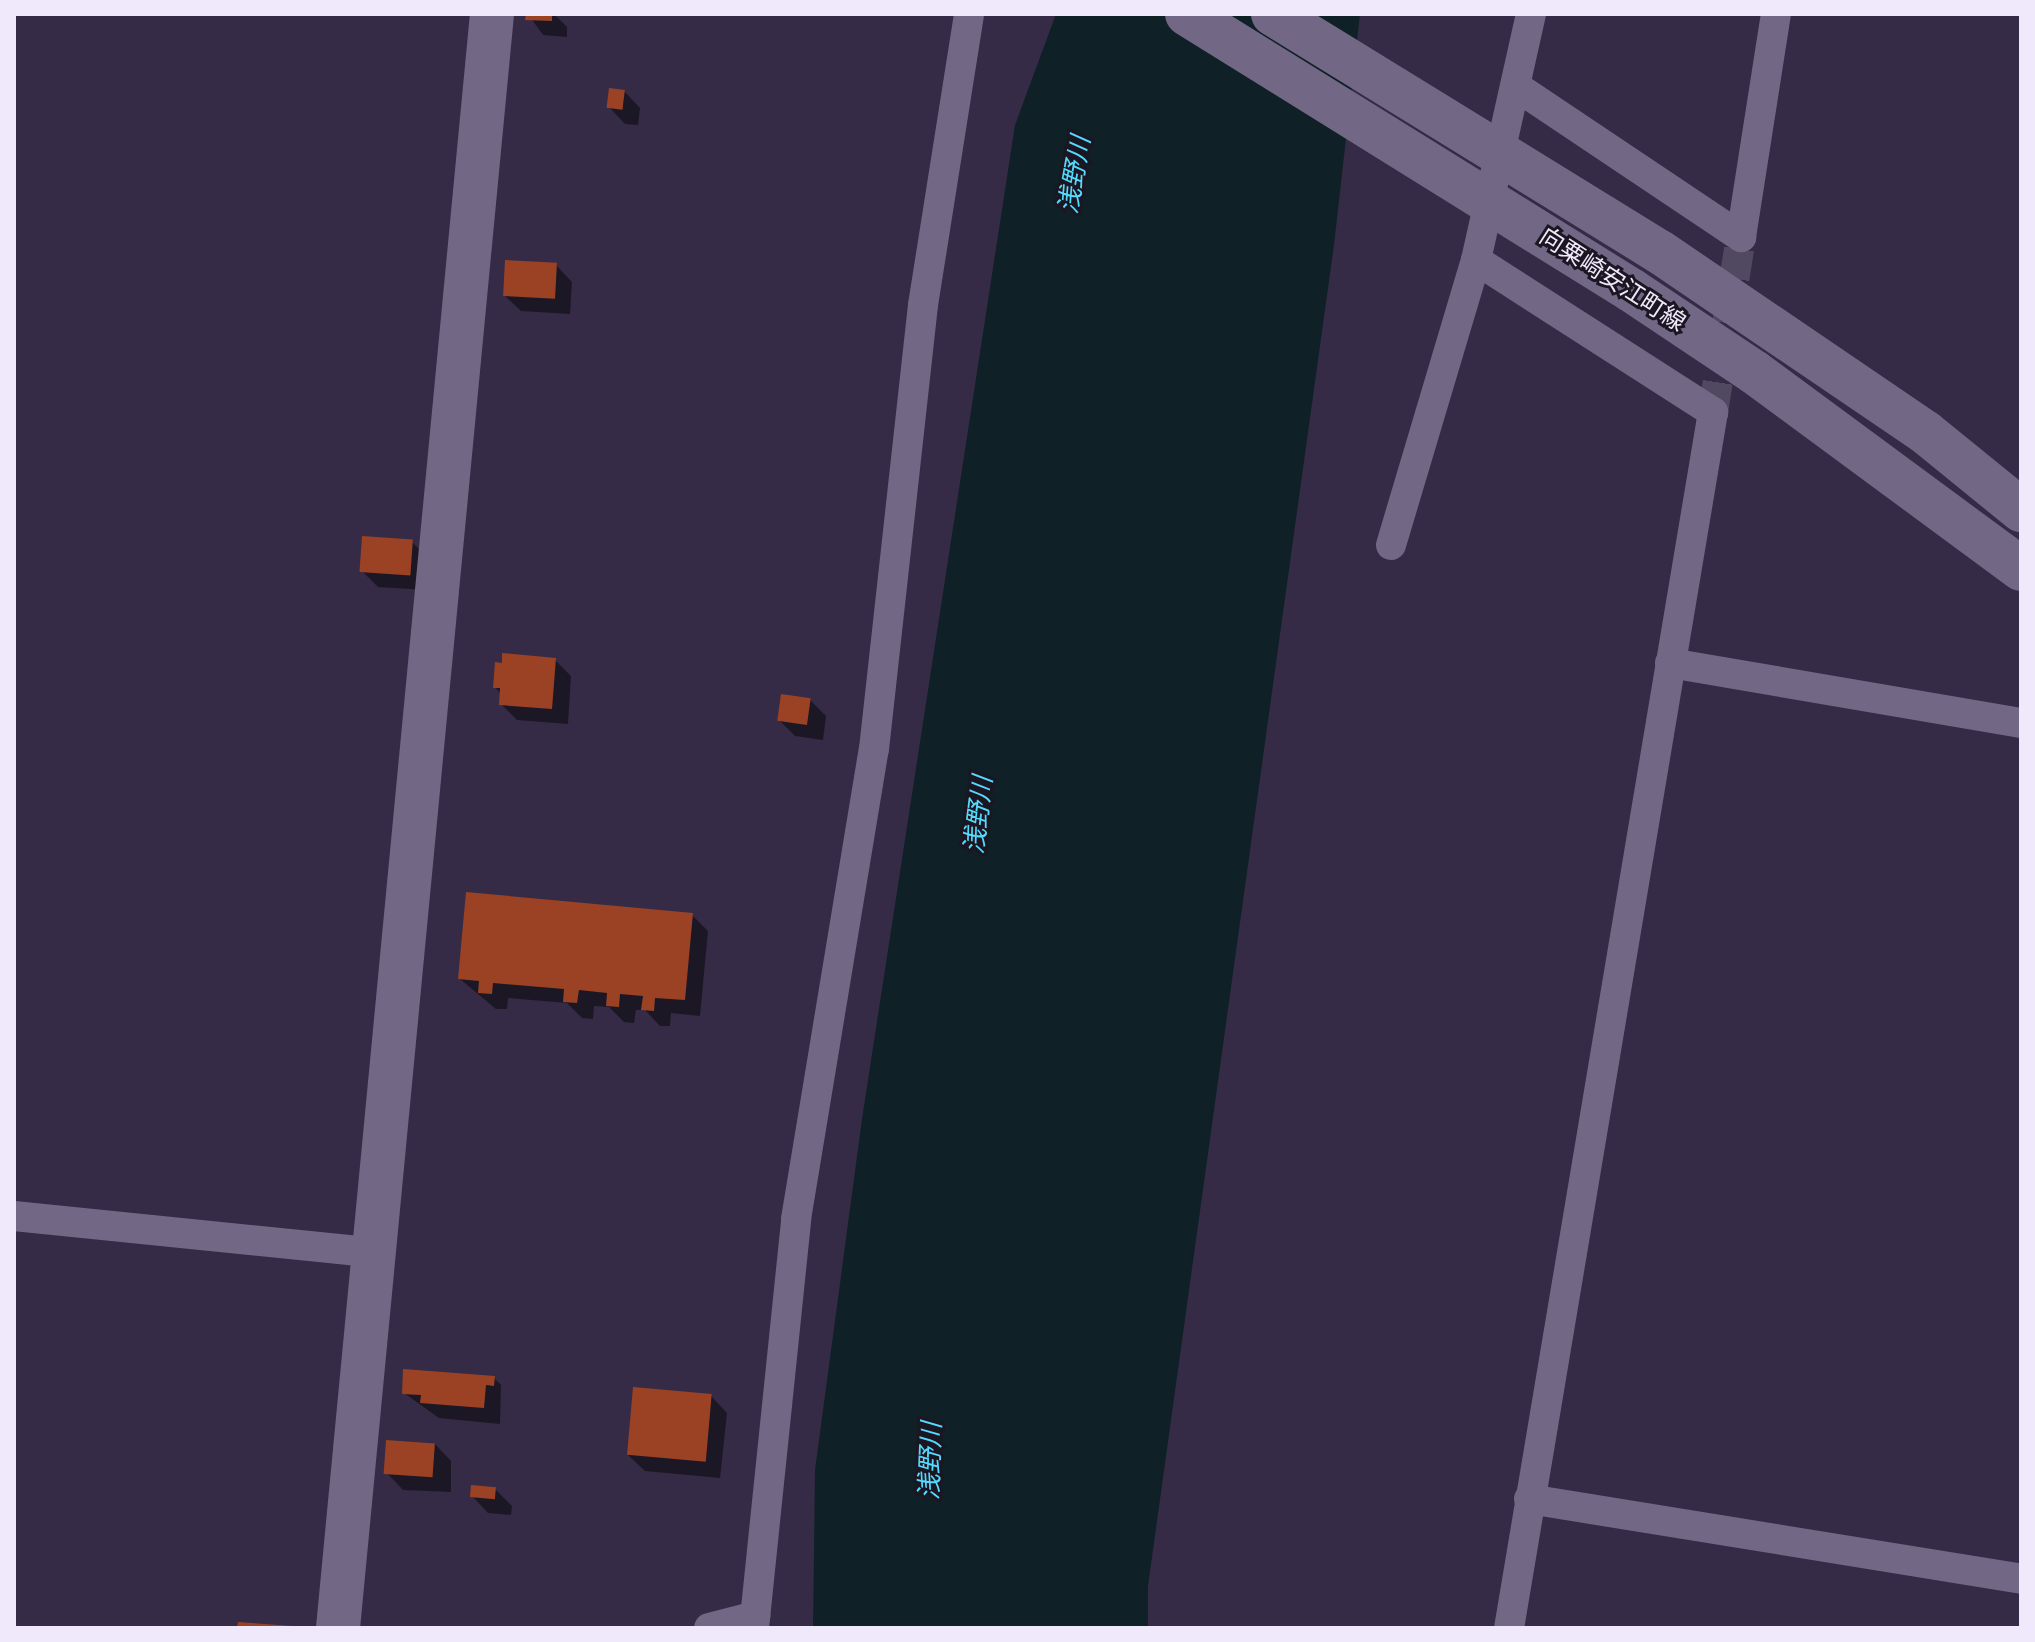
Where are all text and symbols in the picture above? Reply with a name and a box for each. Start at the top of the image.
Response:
water label: 浅野川 [1053,134,1097,216]
street label: 向粟崎安江町線 [1534,222,1690,338]
water label: 浅野川 [959,774,999,856]
water label: 浅野川 [914,1421,948,1501]

